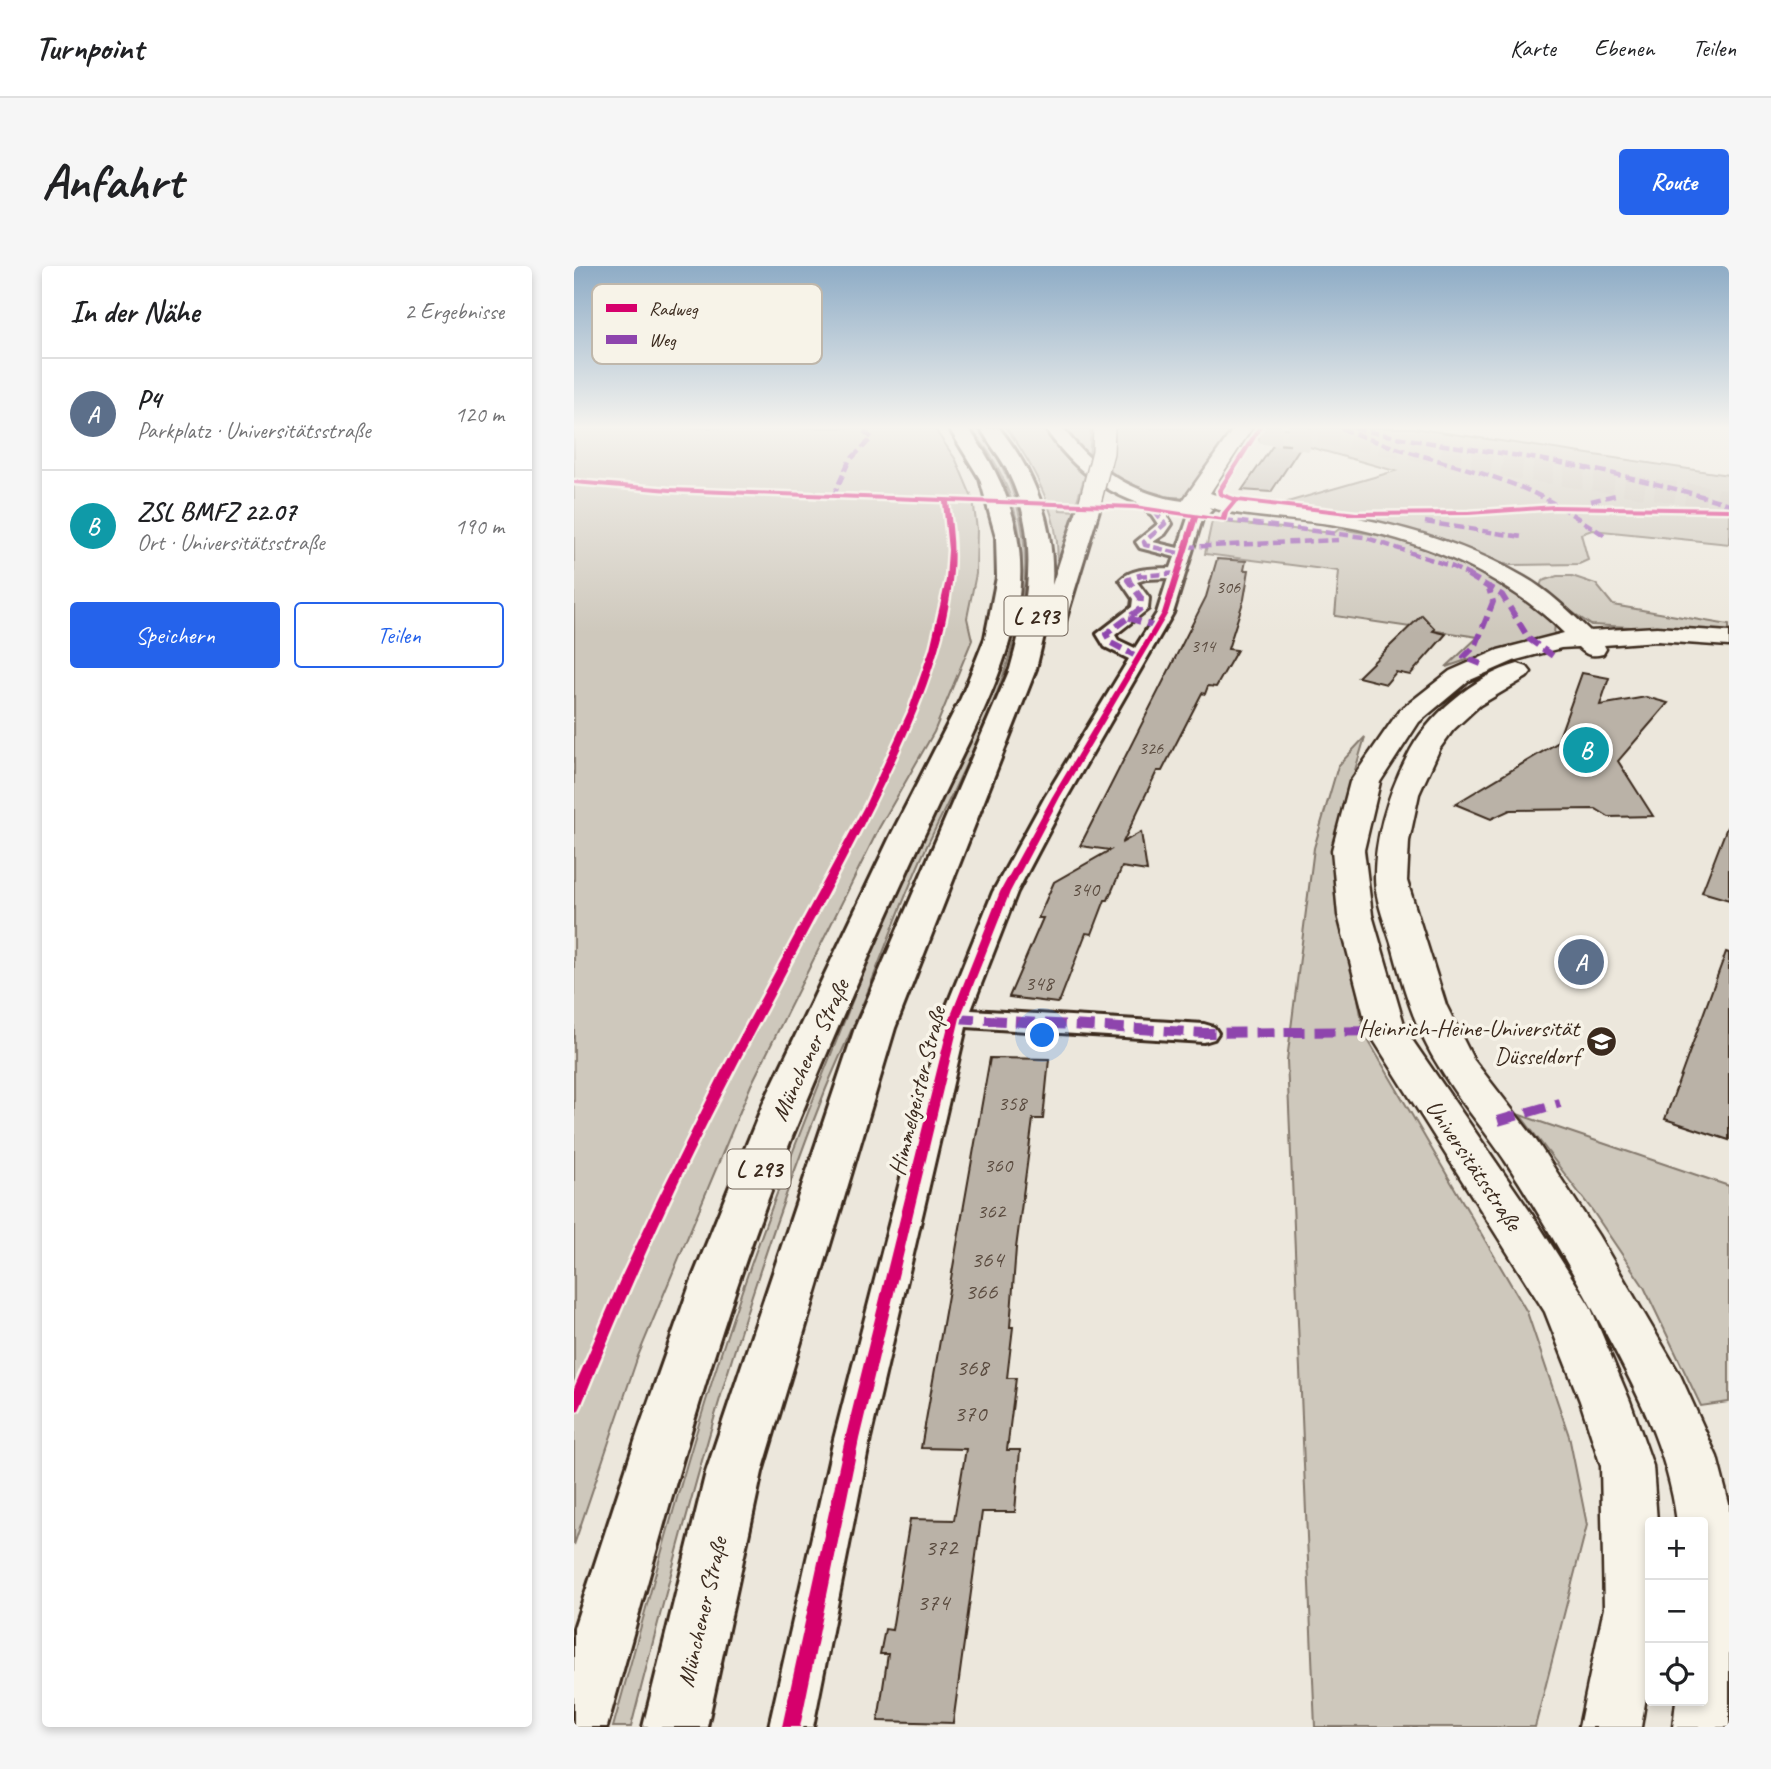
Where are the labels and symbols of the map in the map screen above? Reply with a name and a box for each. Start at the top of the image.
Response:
legend [592,284,822,364]
text: Radweg [649,297,699,321]
text: Weg [649,328,677,352]
house number: 306 [1216,576,1241,598]
road number: L 293 [1004,596,1068,636]
house number: 314 [1191,635,1217,657]
pin: B [1563,724,1609,776]
house number: 326 [1139,737,1164,759]
house number: 340 [1071,876,1101,902]
pin: A [1558,936,1604,988]
house number: 348 [1025,970,1056,996]
street label: Münchener Straße [764,973,857,1125]
street label: Himmelgeister Straße [882,1001,953,1178]
place label: Heinrich-Heine-Universität Düsseldorf [1359,1013,1585,1071]
your location [1025,1018,1059,1052]
school or university icon: Heinrich-Heine-Universität Düsseldorf [1585,1025,1619,1059]
house number: 358 [998,1090,1029,1116]
street label: Universitätsstraße [1419,1094,1530,1238]
road number: L 293 [728,1150,790,1188]
house number: 360 [984,1152,1014,1178]
house number: 362 [977,1198,1007,1224]
house number: 364 [971,1244,1005,1274]
house number: 366 [965,1276,998,1306]
house number: 368 [956,1352,990,1382]
house number: 370 [954,1398,988,1428]
street label: Münchener Straße [670,1532,734,1690]
house number: 372 [925,1532,959,1562]
house number: 374 [917,1587,951,1617]

